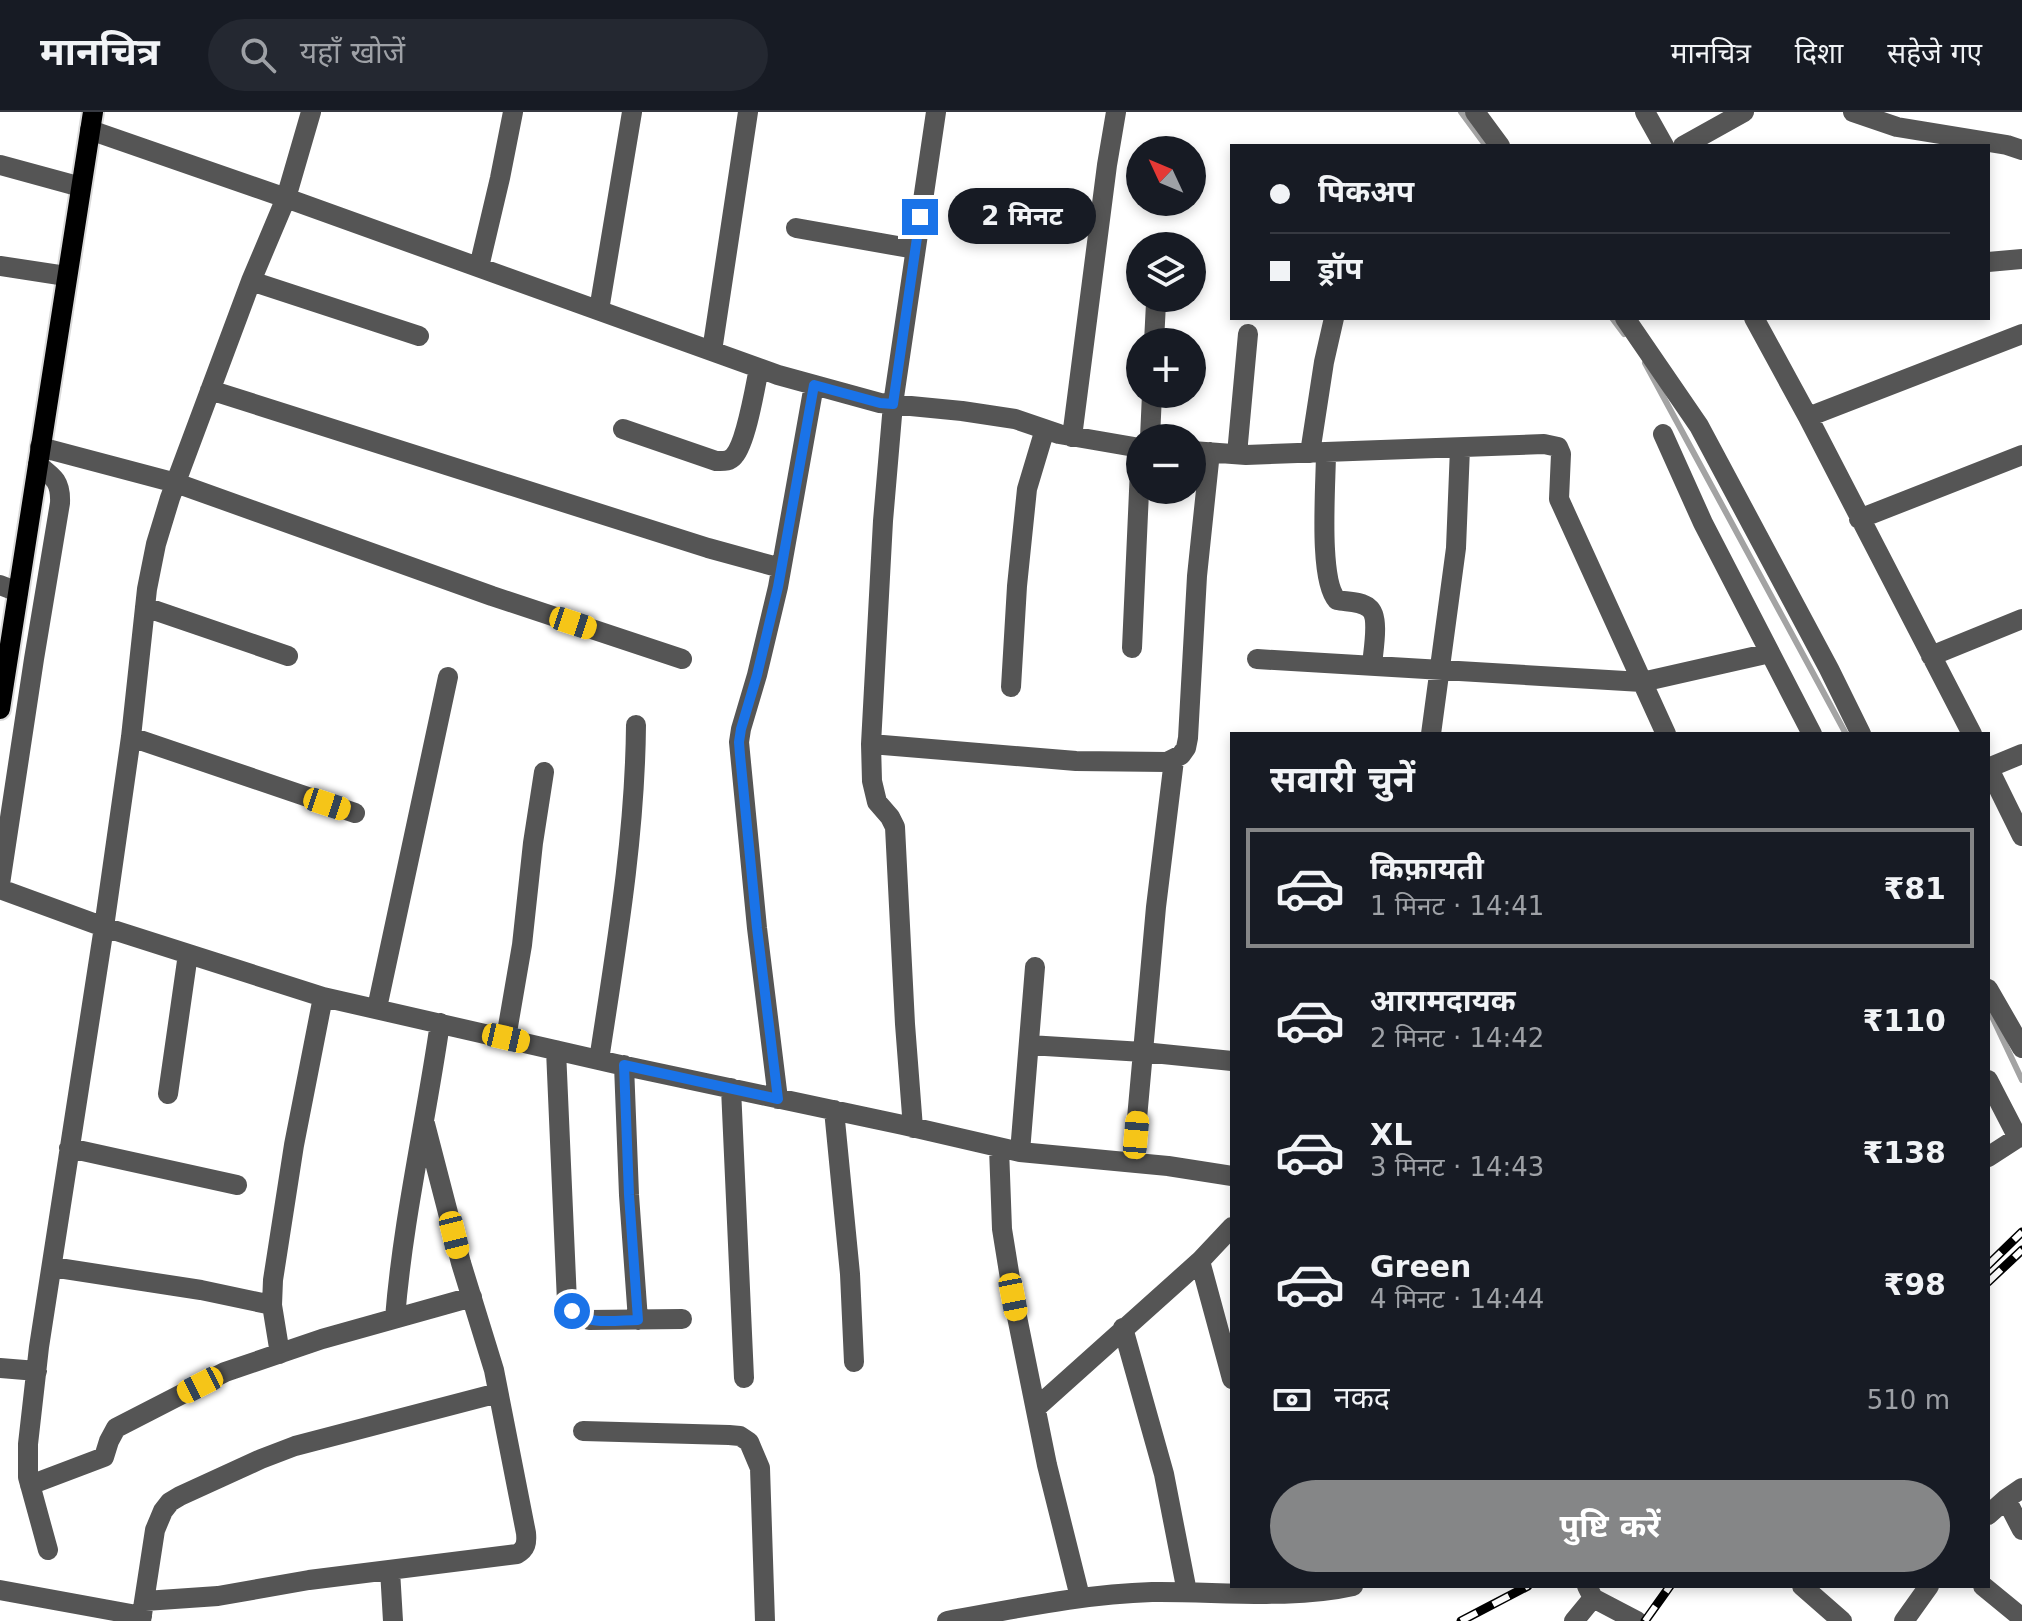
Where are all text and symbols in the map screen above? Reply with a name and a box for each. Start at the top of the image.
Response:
search box [208,19,768,91]
text: मानचित्र [40,30,160,74]
icon: search [236,33,280,77]
text: यहाँ खोजें [300,35,405,70]
text: मानचित्र [1671,37,1751,70]
text: दिशा [1795,37,1843,70]
text: सहेजे गए [1887,37,1982,70]
north arrow [1126,136,1206,216]
map controls [1126,136,1206,504]
text: पिकअप [1318,174,1414,209]
callout: 2 मिनट [948,189,1096,245]
route end [902,199,938,235]
text: 2 मिनट [981,201,1063,231]
button: layers [1126,232,1206,312]
text: ड्रॉप [1318,251,1362,286]
button: + [1126,328,1206,408]
button: − [1126,424,1206,504]
car [546,604,600,642]
text: सवारी चुनें [1270,759,1415,800]
car [300,785,354,823]
text: किफ़ायती [1370,851,1484,886]
icon: car [1274,852,1346,924]
text: ₹81 [1883,871,1946,906]
text: 1 मिनट · 14:41 [1370,891,1544,921]
text: आरामदायक [1370,983,1516,1018]
icon: car [1274,984,1346,1056]
text: ₹110 [1863,1003,1946,1038]
car [480,1021,532,1055]
text: 2 मिनट · 14:42 [1370,1023,1544,1053]
car [1122,1110,1150,1160]
icon: car [1274,1116,1346,1188]
text: XL [1370,1117,1412,1152]
text: ₹138 [1863,1135,1946,1170]
text: 3 मिनट · 14:43 [1370,1152,1544,1182]
car [437,1209,471,1261]
icon: car [1274,1248,1346,1320]
text: Green [1370,1249,1471,1284]
text: ₹98 [1883,1267,1946,1302]
car [997,1271,1029,1323]
text: 4 मिनट · 14:44 [1370,1284,1544,1314]
route start [554,1293,590,1329]
car [173,1363,227,1407]
icon: cash [1270,1378,1314,1422]
text: नकद [1334,1380,1390,1415]
text: 510 m [1867,1385,1950,1415]
button: पुष्टि करें [1270,1480,1950,1572]

